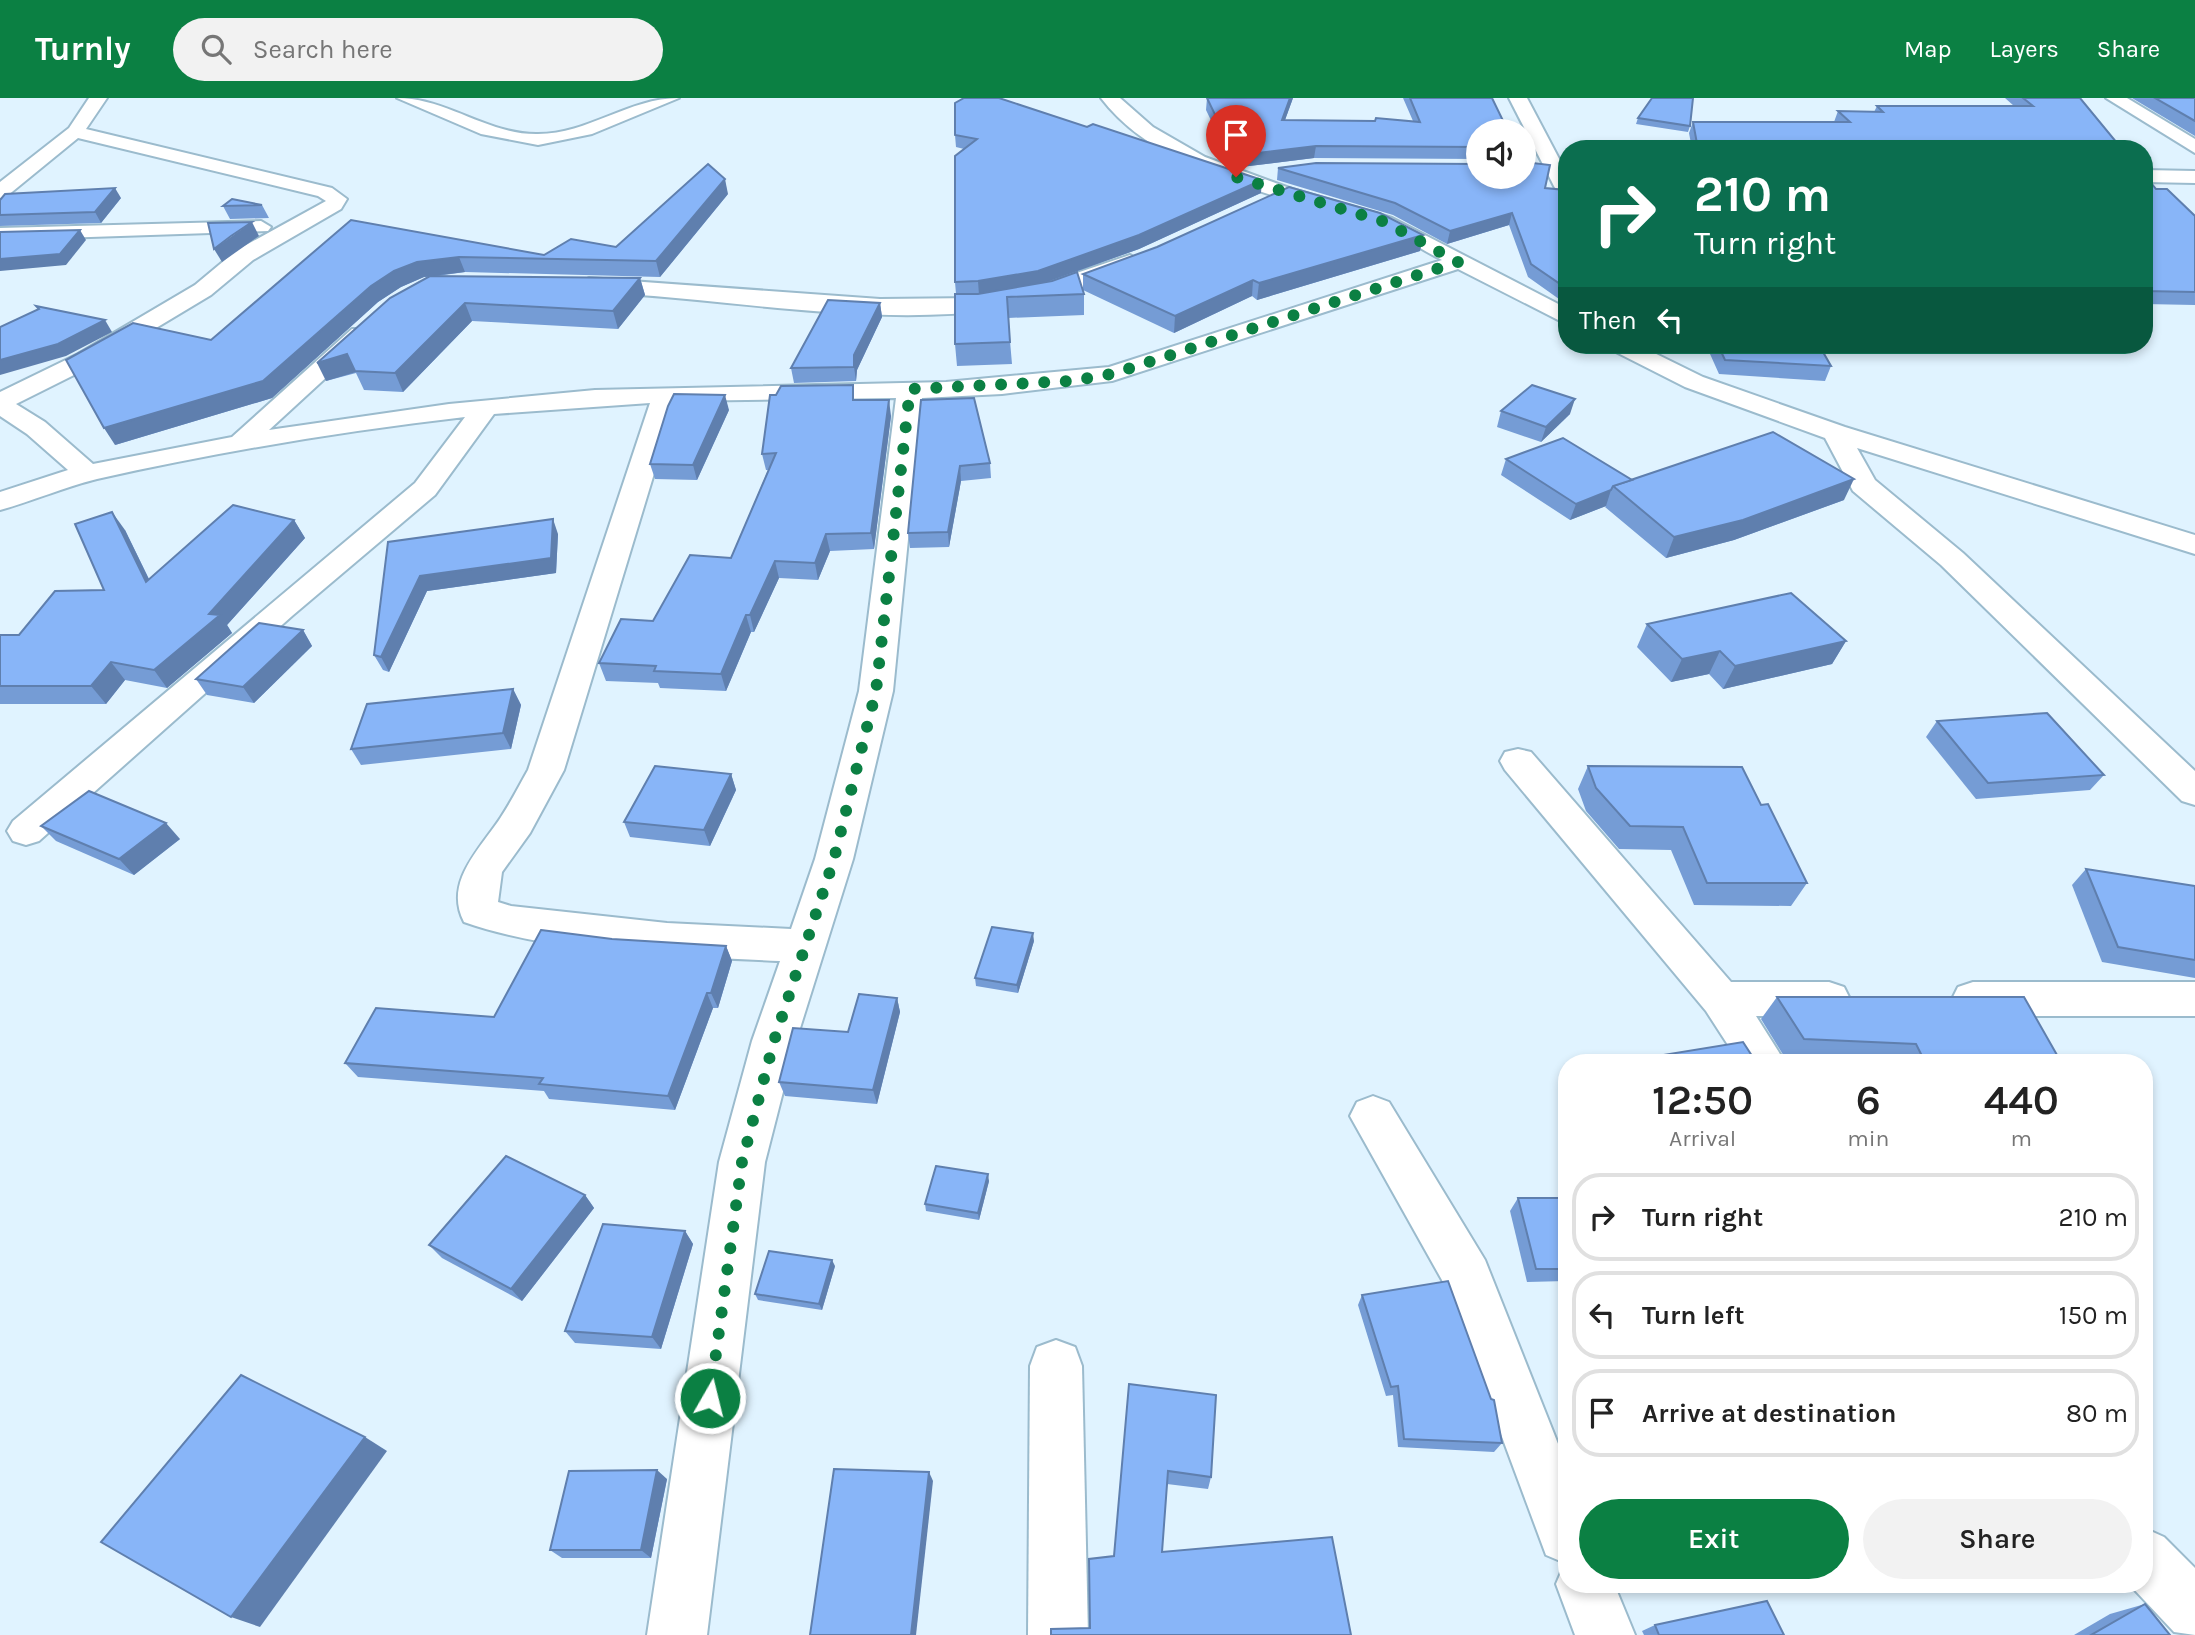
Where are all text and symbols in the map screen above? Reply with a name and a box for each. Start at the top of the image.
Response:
search box [173,18,663,81]
text: Turnly [35,30,131,68]
icon: search [197,30,235,68]
text: Search here [253,34,393,65]
text: Map [1904,35,1952,63]
text: Layers [1990,35,2059,63]
text: Share [2097,35,2160,63]
pin [1206,105,1266,177]
icon: arrive [1217,116,1255,154]
map controls [1466,119,1536,189]
button: sound [1466,119,1536,189]
text: 210 m [1694,166,1831,223]
icon: right [1579,168,1670,259]
text: Turn right [1694,225,1836,262]
icon: left [1651,301,1689,339]
text: Then [1579,305,1637,336]
text: 12:50 [1652,1075,1753,1125]
text: 6 [1856,1075,1881,1125]
text: 440 [1984,1075,2059,1125]
text: Arrival [1669,1125,1736,1152]
text: min [1847,1125,1890,1152]
text: m [2010,1125,2032,1152]
icon: right [1583,1198,1621,1236]
text: Turn right [1642,1202,1763,1233]
text: 210 m [2058,1202,2128,1233]
icon: left [1583,1296,1621,1334]
text: Turn left [1642,1300,1744,1331]
text: 150 m [2059,1300,2128,1331]
position arrow [673,1361,747,1435]
icon: arrive [1583,1394,1621,1432]
text: Arrive at destination [1642,1398,1896,1429]
text: 80 m [2066,1398,2128,1429]
button: Exit [1579,1499,1849,1579]
button: Share [1863,1499,2132,1579]

